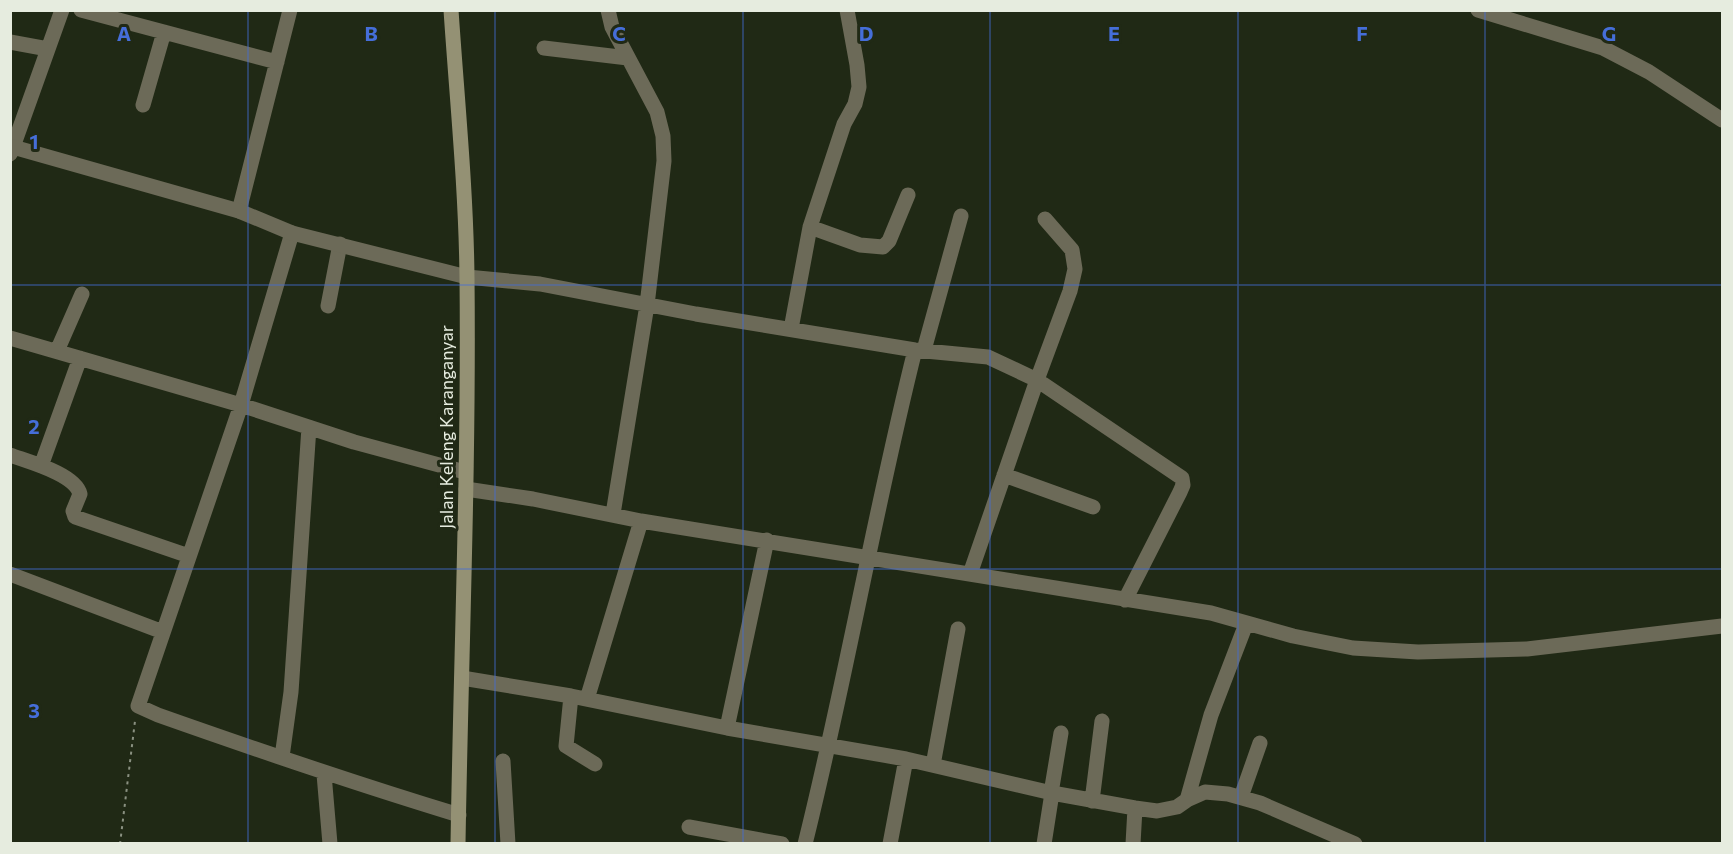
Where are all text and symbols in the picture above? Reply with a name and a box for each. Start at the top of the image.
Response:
text: A [117,21,131,45]
text: B [364,21,378,45]
text: C [612,21,626,45]
text: D [859,21,873,45]
text: E [1108,21,1120,45]
text: F [1356,21,1368,45]
text: G [1602,21,1616,45]
text: 1 [29,129,39,153]
street label: Jalan Keleng Karanganyar [435,325,457,529]
text: 2 [28,414,40,438]
text: 3 [28,698,40,722]

